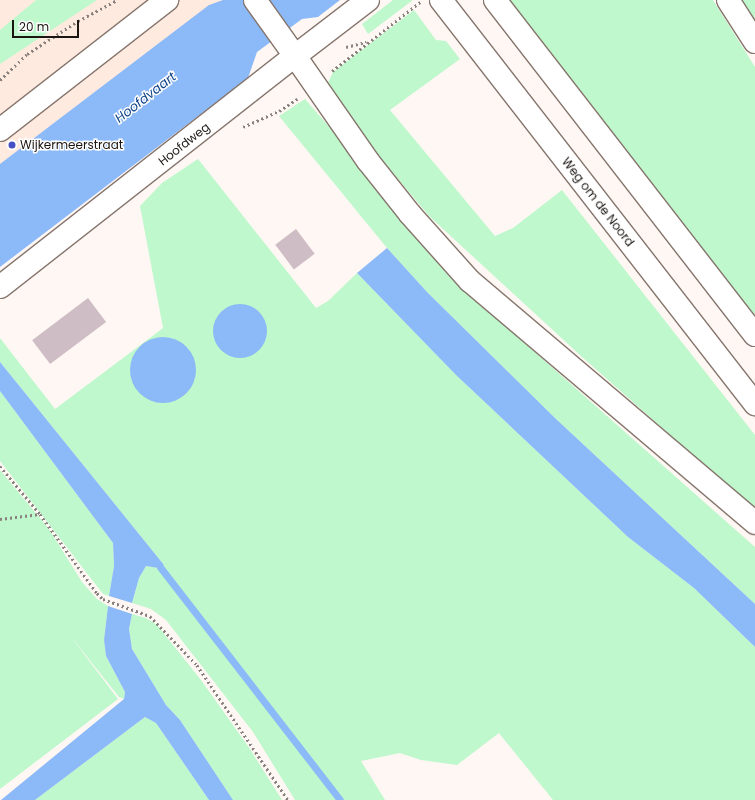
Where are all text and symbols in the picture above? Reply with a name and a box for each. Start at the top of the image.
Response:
scale bar [14,12,81,38]
text: 20 m [19,18,49,35]
water label: Hoofdvaart [112,69,180,127]
street label: Hoofdweg [155,120,213,168]
place label: Wijkermeerstraat [20,138,123,152]
marker: Wijkermeerstraat [7,140,17,150]
street label: Weg om de Noord [559,155,637,249]

